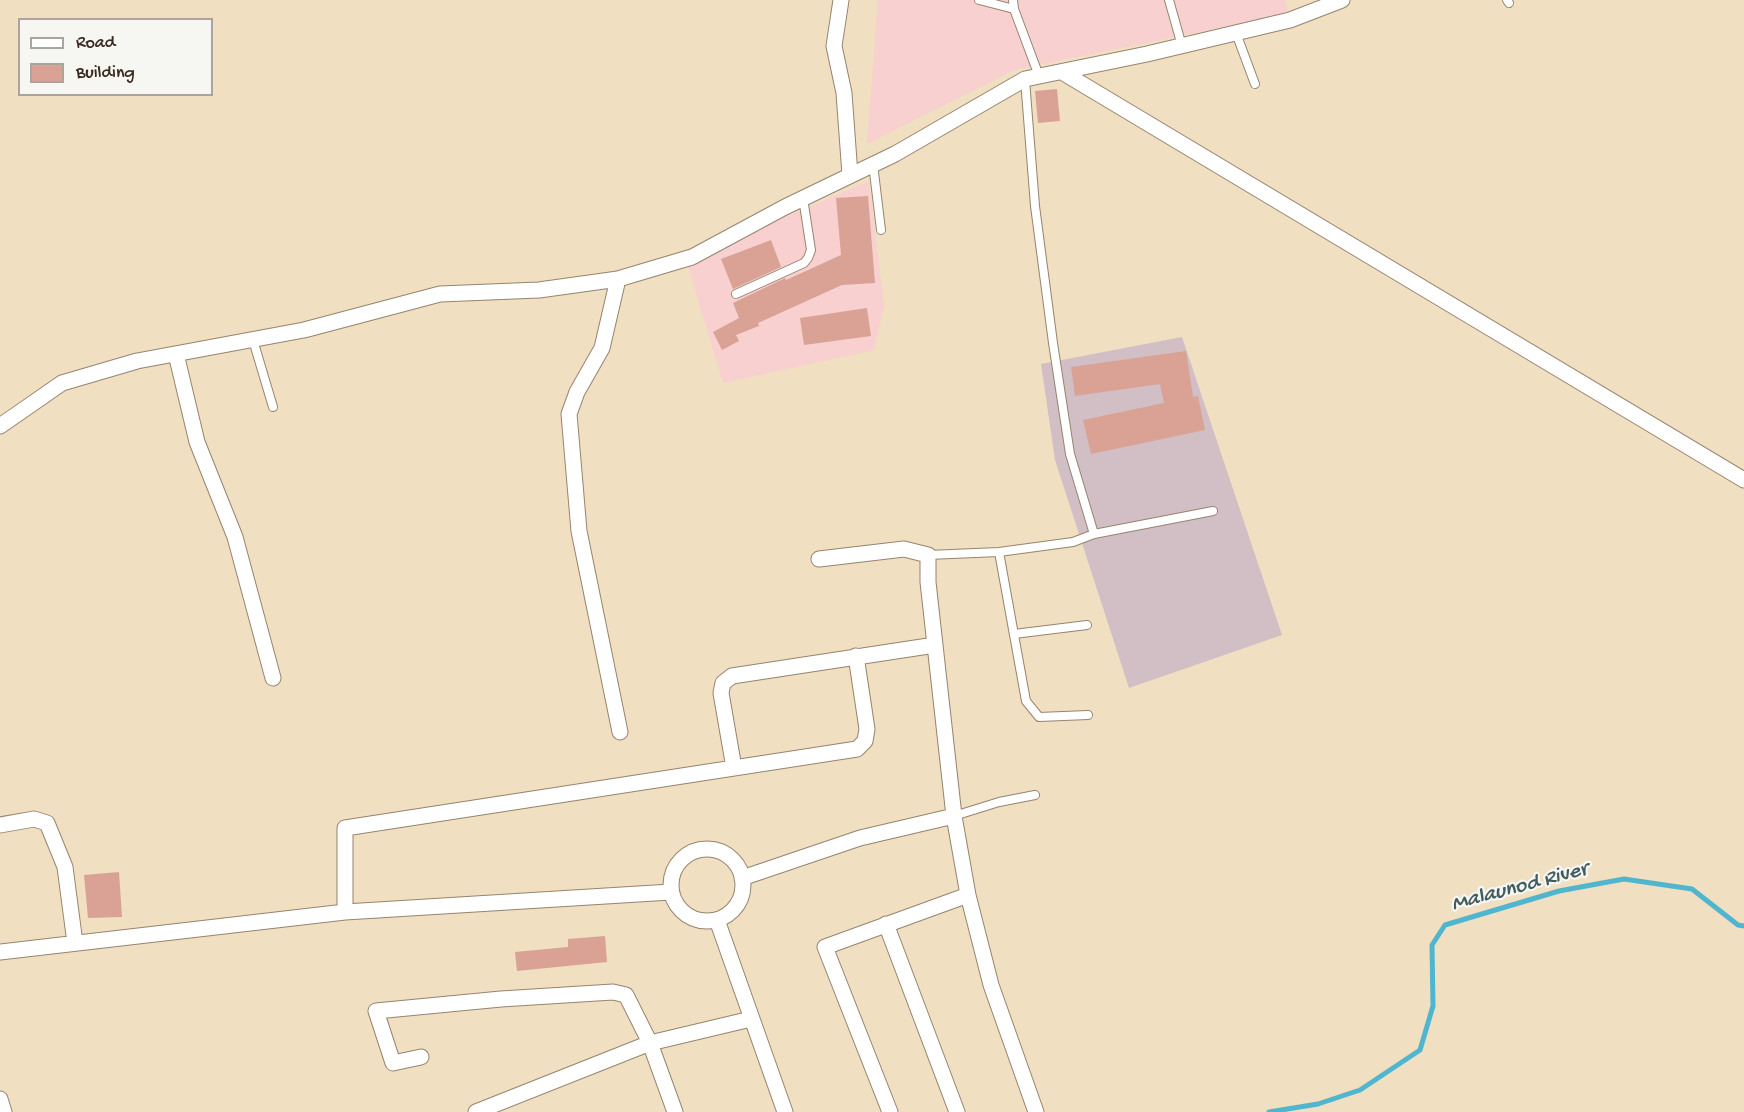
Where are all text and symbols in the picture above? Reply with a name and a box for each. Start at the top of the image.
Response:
legend [18,18,213,96]
text: Road [76,33,115,54]
text: Building [76,63,135,84]
water label: Malaunod River [1449,857,1591,919]

